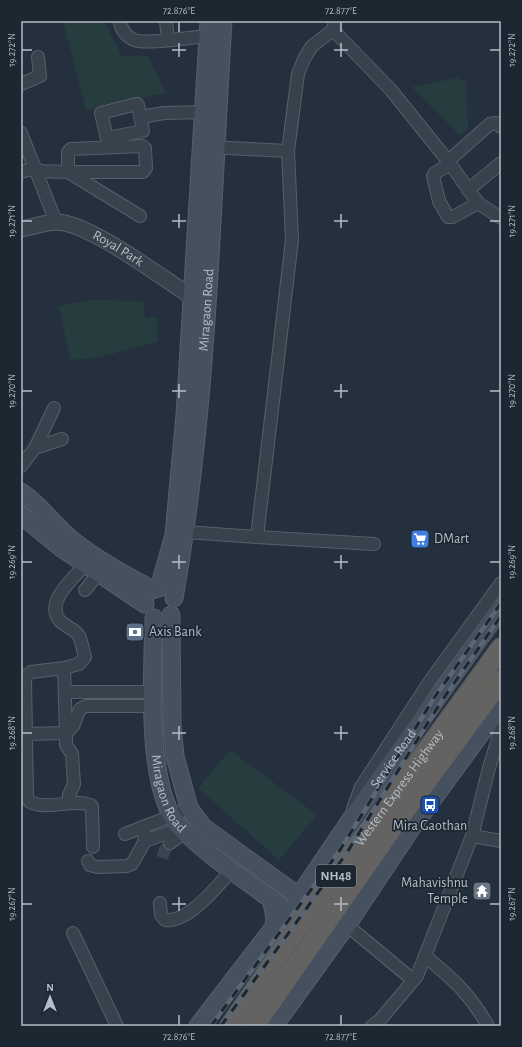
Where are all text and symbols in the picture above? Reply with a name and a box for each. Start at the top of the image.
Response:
text: 72.876°E [163,6,195,16]
text: 72.877°E [325,6,357,16]
text: 19.272°N [7,33,17,67]
text: 19.272°N [507,33,517,67]
text: 19.271°N [7,205,17,237]
text: 19.271°N [507,205,517,237]
street label: Royal Park [90,228,146,270]
street label: Miragaon Road [197,268,216,352]
text: 19.270°N [7,374,17,408]
text: 19.270°N [507,374,517,408]
supermarket icon: DMart [409,528,431,550]
place label: DMart [434,532,470,546]
text: 19.269°N [7,545,17,579]
text: 19.269°N [507,545,517,579]
bank icon: Axis Bank [124,621,146,643]
place label: Axis Bank [149,625,202,639]
text: 19.268°N [7,716,17,750]
text: 19.268°N [507,716,517,750]
street label: Western Express Highway [352,727,446,849]
street label: Service Road [368,727,419,791]
street label: Miragaon Road [148,754,188,835]
bus stop icon: Mira Gaothan [419,794,441,816]
place label: Mira Gaothan [393,819,467,833]
road number: NH48 [316,865,356,887]
place label: Mahavishnu Temple [401,876,468,906]
temple icon: Mahavishnu Temple [471,880,493,902]
text: 19.267°N [7,887,17,921]
text: 19.267°N [507,887,517,921]
north arrow [30,977,70,1017]
text: N [46,982,54,993]
text: 72.876°E [163,1032,195,1042]
text: 72.877°E [325,1032,357,1042]

